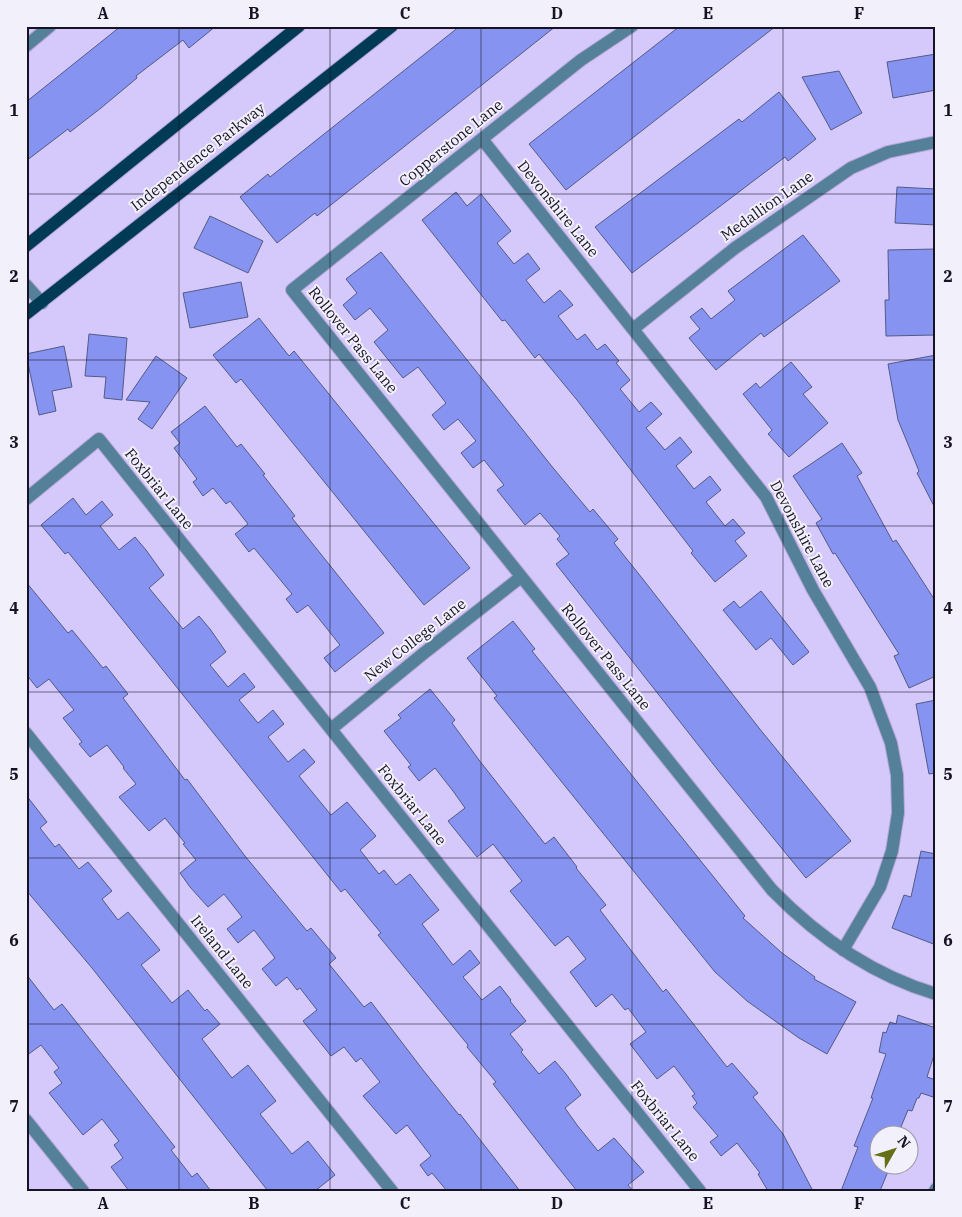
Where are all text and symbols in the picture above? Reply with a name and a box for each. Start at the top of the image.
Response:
text: A [97,3,109,23]
text: B [248,3,260,23]
text: C [400,3,410,23]
text: D [551,3,563,23]
text: E [703,3,713,23]
text: F [854,3,864,23]
street label: Copperstone Lane [395,95,506,190]
street label: Independence Parkway [127,98,269,215]
text: 1 [9,100,19,120]
text: 1 [943,100,953,120]
street label: Devonshire Lane [514,157,603,261]
street label: Medallion Lane [717,167,817,245]
text: 2 [9,266,19,286]
text: 2 [943,266,953,286]
street label: Rollover Pass Lane [305,283,402,397]
text: 3 [9,432,19,452]
text: 3 [943,432,953,452]
street label: Foxbriar Lane [121,444,198,533]
street label: Devonshire Lane [766,477,839,591]
street label: New College Lane [360,594,469,685]
text: 4 [9,598,19,618]
text: 4 [943,598,953,618]
street label: Rollover Pass Lane [558,600,655,714]
street label: Foxbriar Lane [374,760,451,849]
text: 5 [9,764,19,784]
text: 5 [943,764,953,784]
street label: Ireland Lane [187,911,258,992]
text: 6 [9,930,19,950]
text: 6 [943,930,953,950]
street label: Foxbriar Lane [627,1076,704,1165]
text: 7 [9,1096,19,1116]
text: 7 [943,1096,953,1116]
north arrow [870,1124,920,1174]
text: N [894,1132,915,1152]
text: A [97,1193,109,1213]
text: B [248,1193,260,1213]
text: C [400,1193,410,1213]
text: D [551,1193,563,1213]
text: E [703,1193,713,1213]
text: F [854,1193,864,1213]

